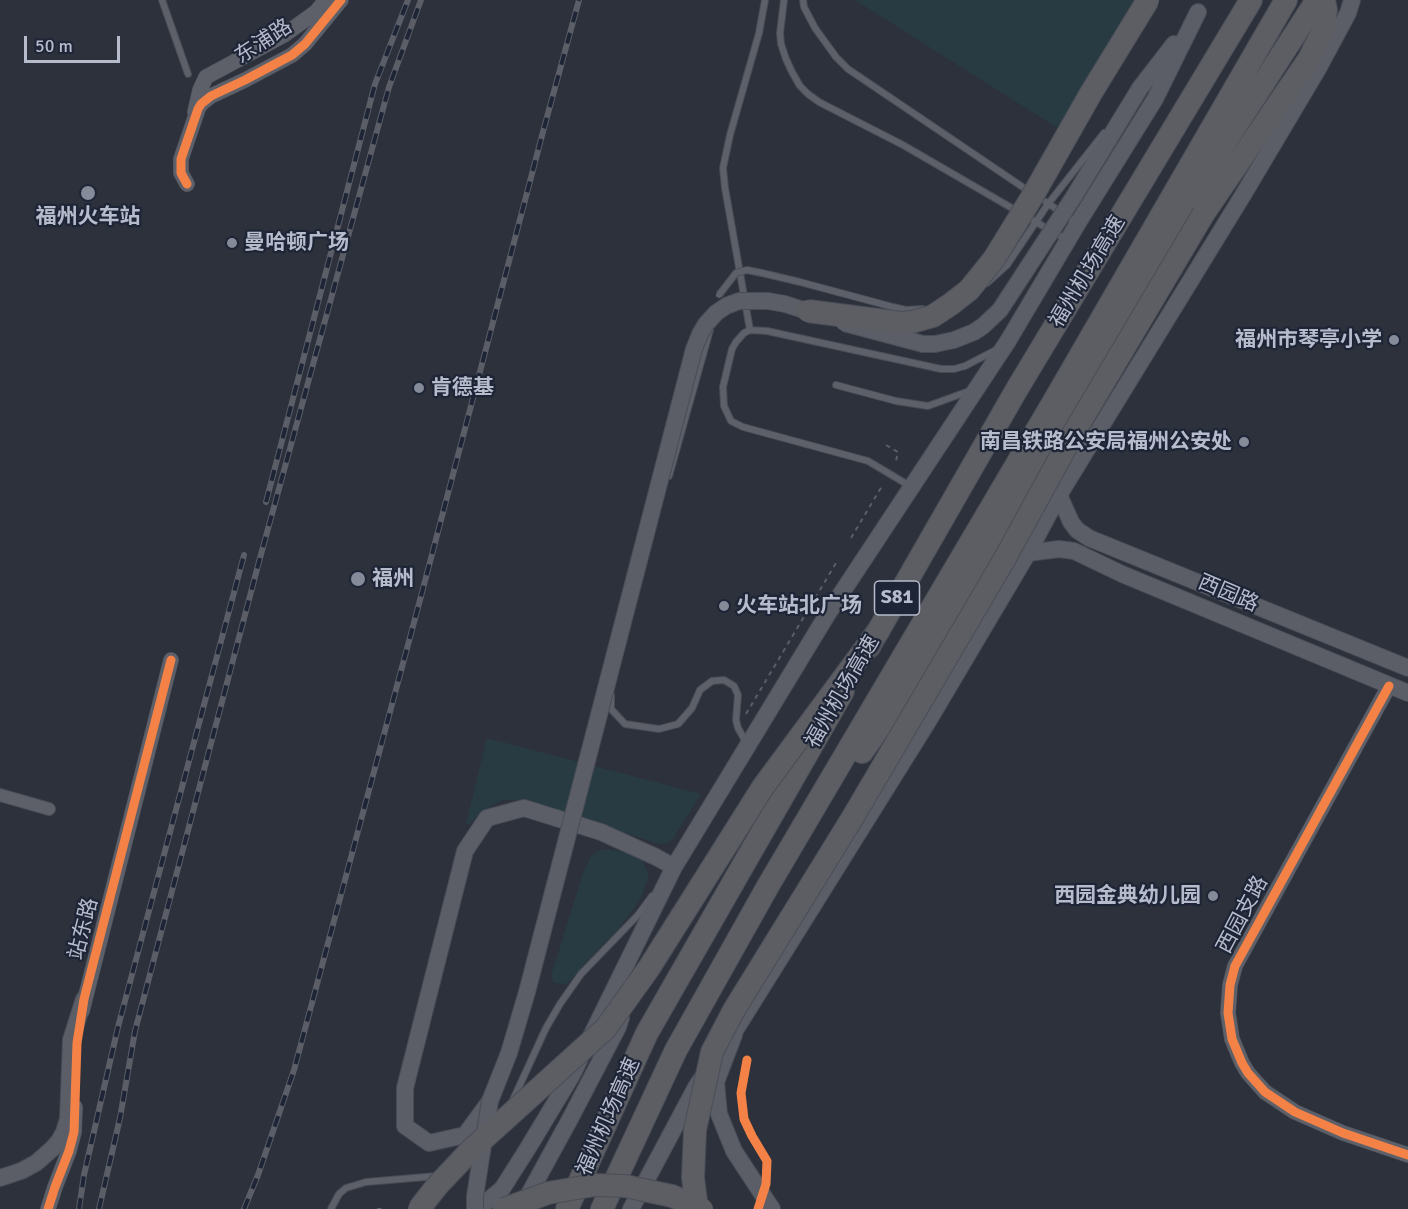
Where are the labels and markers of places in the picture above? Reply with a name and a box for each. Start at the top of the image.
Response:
marker: 福州火车站 [79,184,97,202]
place label: 福州火车站 [36,204,140,230]
place label: 曼哈顿广场 [244,230,349,256]
marker: 曼哈顿广场 [225,236,239,250]
place label: 福州市琴亭小学 [1235,327,1382,353]
marker: 福州市琴亭小学 [1387,333,1401,347]
place label: 肯德基 [431,375,494,401]
marker: 肯德基 [412,381,426,395]
place label: 南昌铁路公安局福州公安处 [980,429,1232,455]
marker: 南昌铁路公安局福州公安处 [1237,435,1251,449]
place label: 福州 [372,566,414,592]
marker: 福州 [349,570,367,588]
place label: 火车站北广场 [736,593,862,619]
marker: 火车站北广场 [717,599,731,613]
place label: 西园金典幼儿园 [1054,883,1201,909]
marker: 西园金典幼儿园 [1206,889,1220,903]

